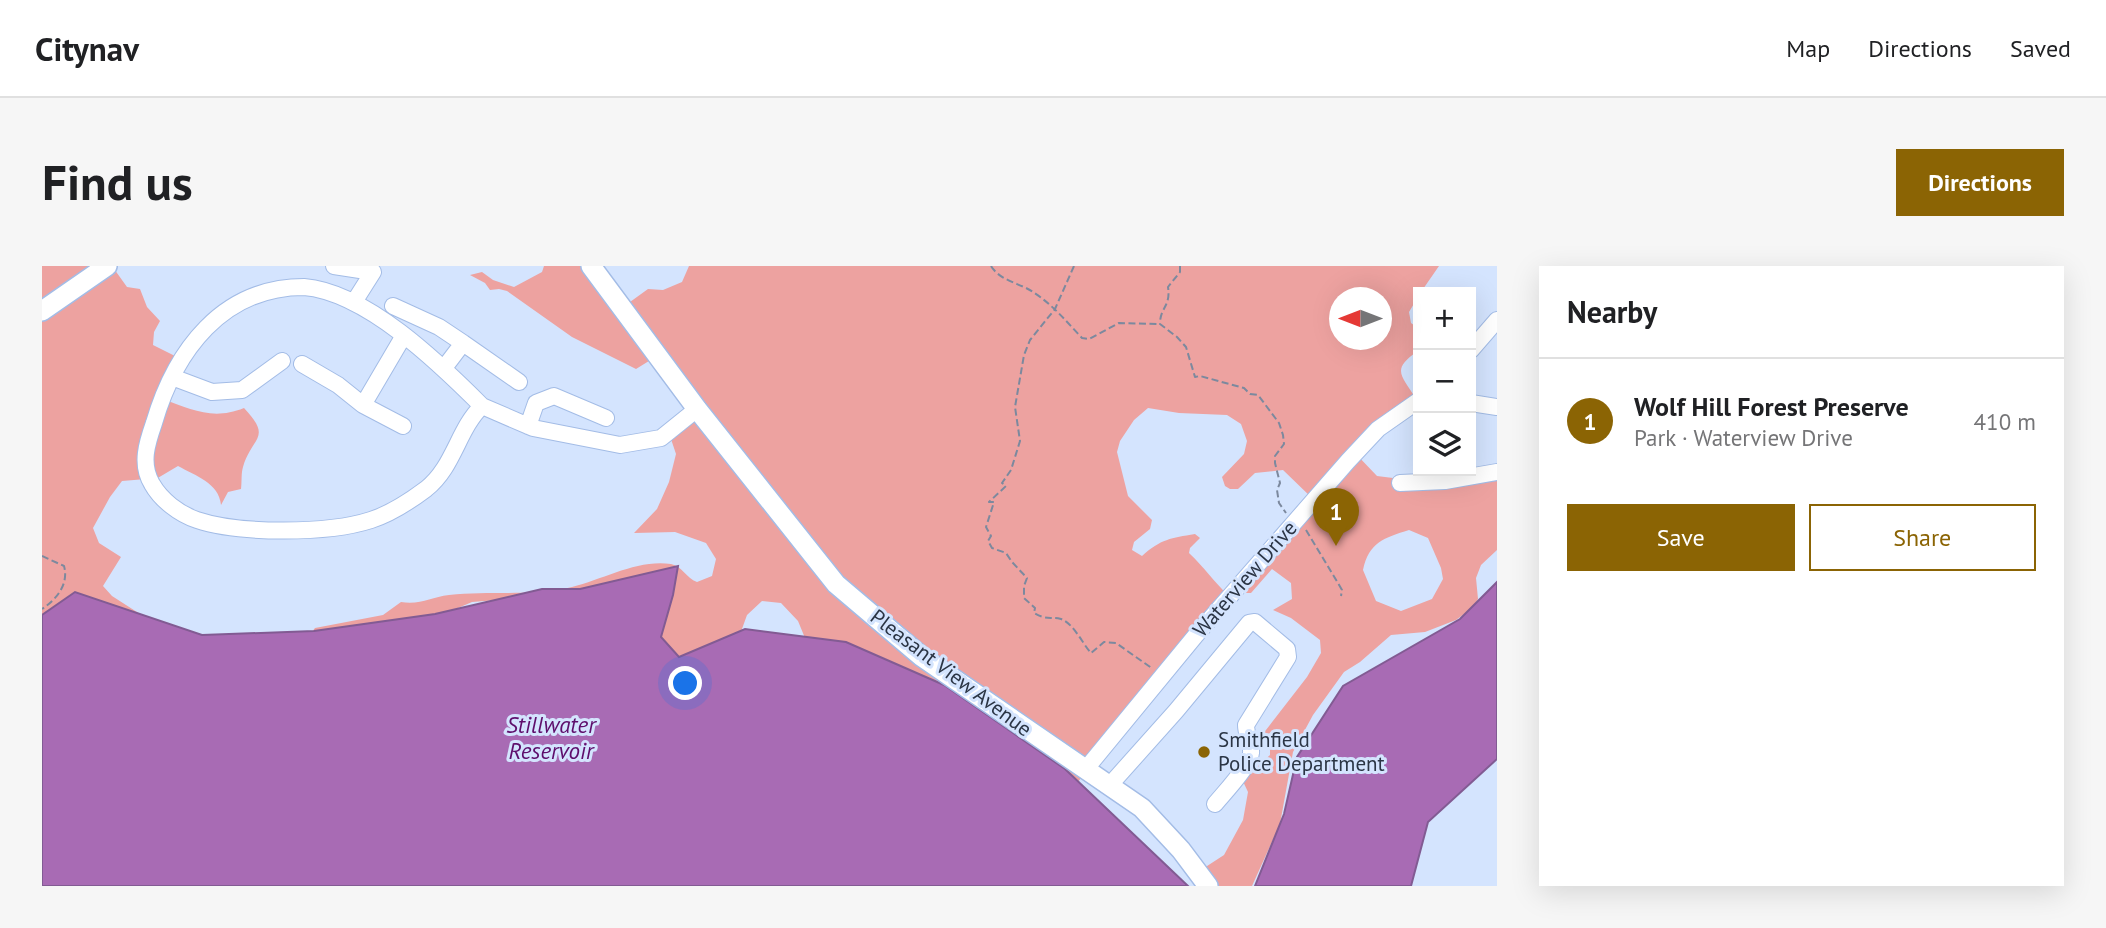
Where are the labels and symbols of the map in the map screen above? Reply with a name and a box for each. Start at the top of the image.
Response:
north arrow [1329,287,1392,350]
pin: 1 [1313,488,1359,546]
street label: Waterview Drive [1187,515,1303,642]
street label: Pleasant View Avenue [865,603,1037,742]
your location [668,666,702,700]
water label: Stillwater Reservoir [506,710,597,765]
place label: Smithfield Police Department [1218,726,1385,777]
marker: Smithfield Police Department [1196,744,1212,760]

